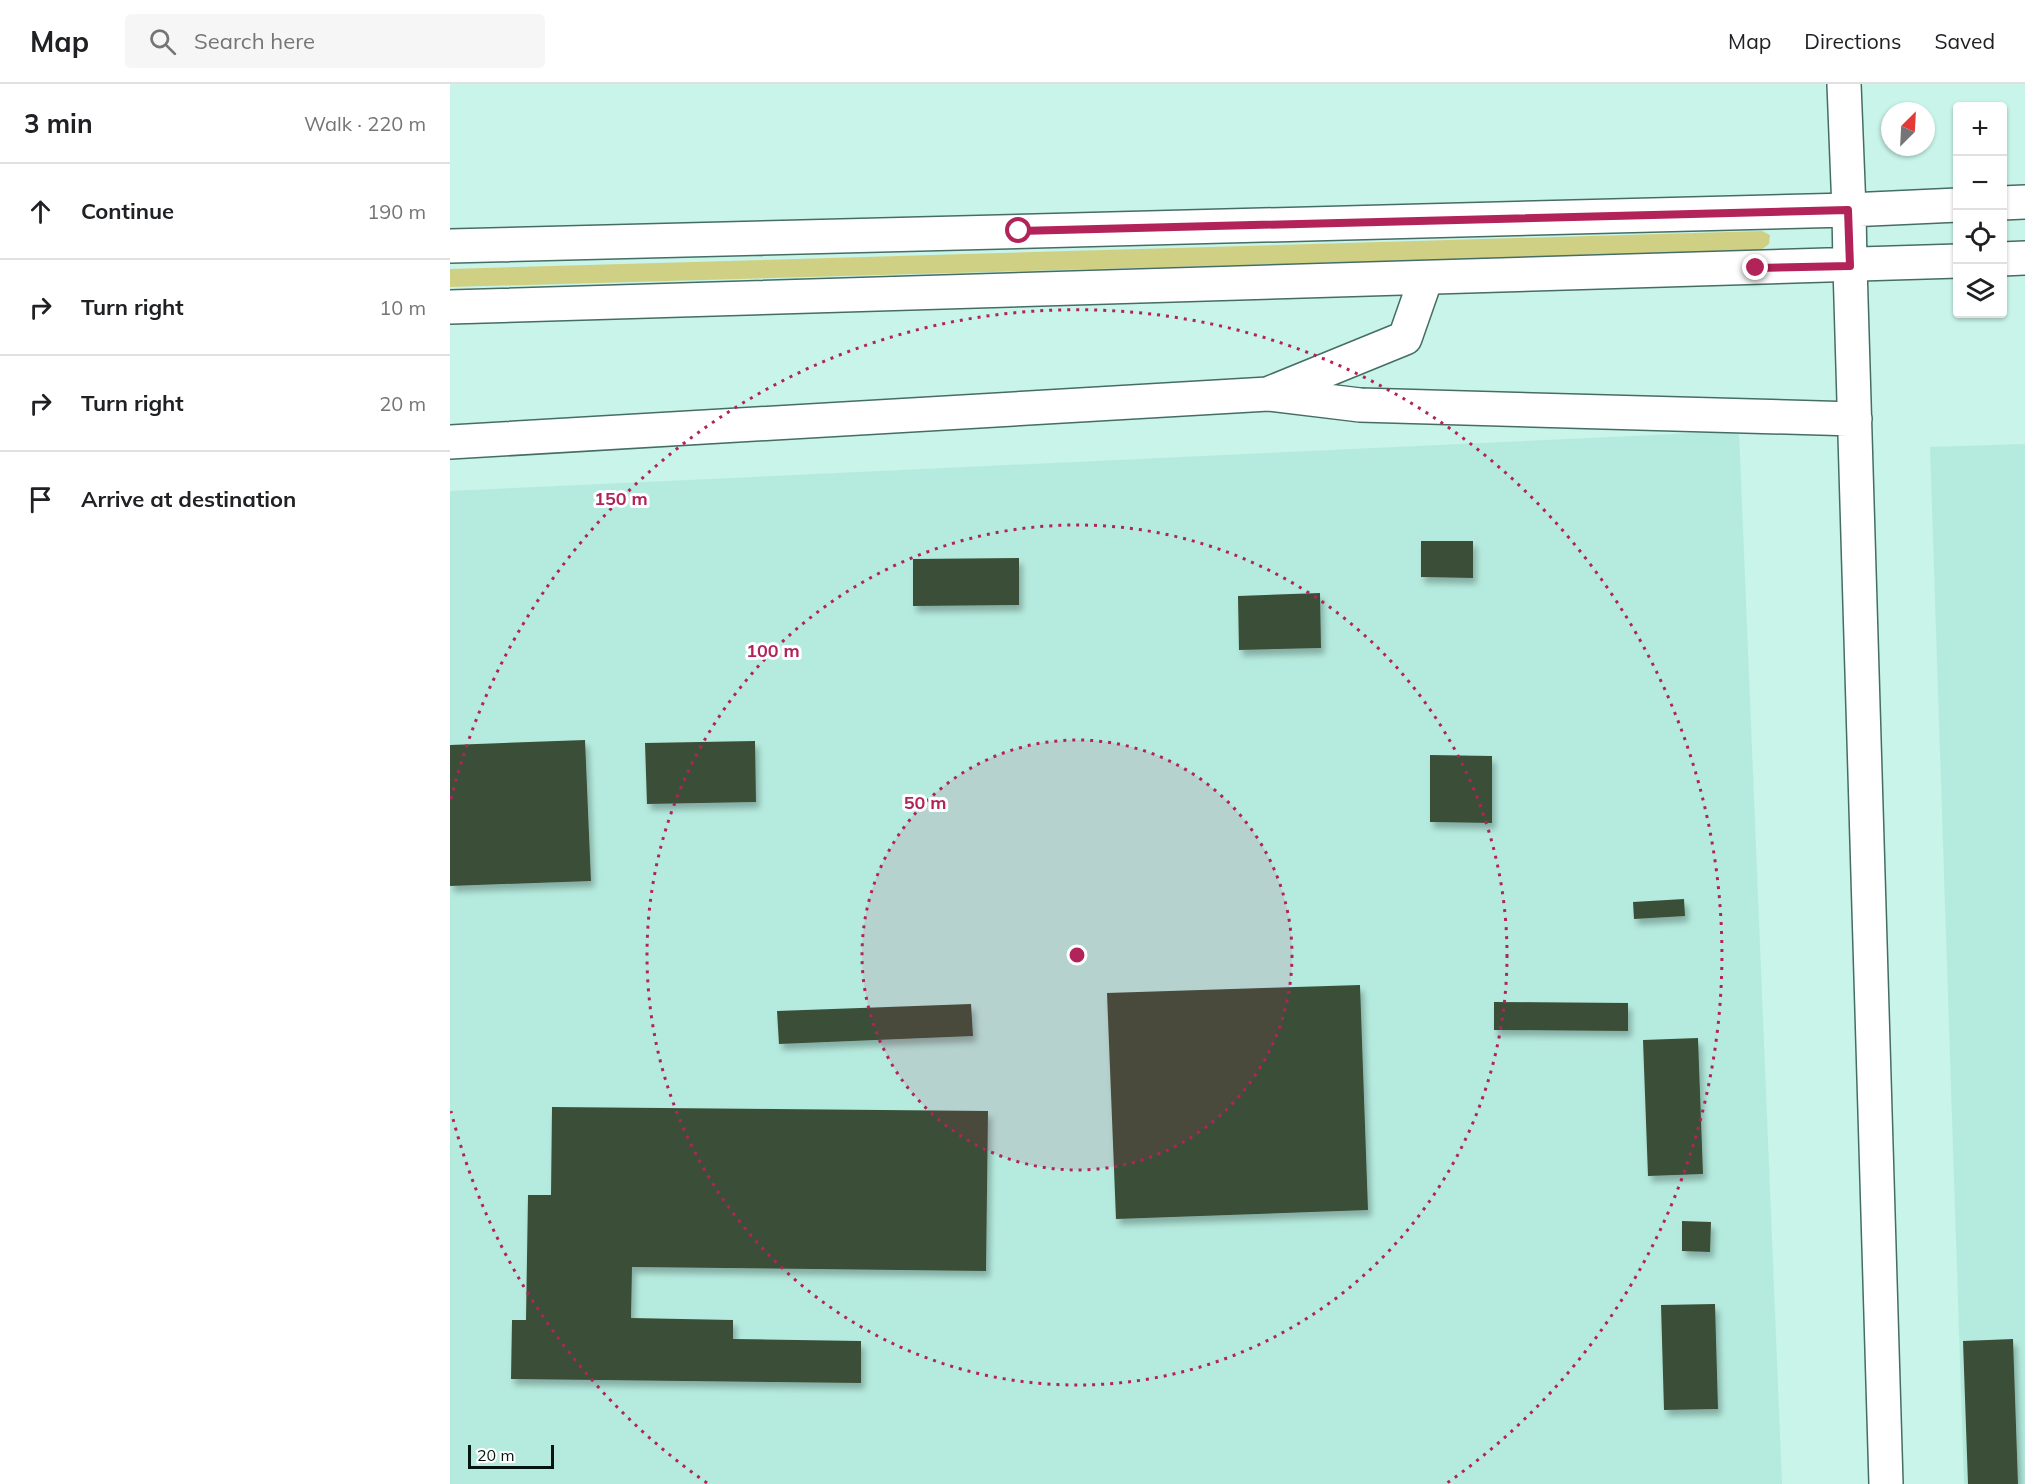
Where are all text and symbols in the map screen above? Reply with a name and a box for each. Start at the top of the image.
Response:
search box [125,14,545,68]
text: Map [30,24,89,59]
icon: search [146,25,179,58]
text: Search here [194,27,315,55]
text: Map [1728,28,1771,54]
text: Directions [1804,28,1901,54]
text: Saved [1934,28,1995,54]
north arrow [1881,102,1935,156]
map controls [1953,102,2007,318]
button: + [1953,102,2007,156]
text: 3 min [24,107,93,140]
text: Walk · 220 m [304,111,426,136]
button: − [1953,156,2007,210]
icon: ahead [24,195,57,228]
text: Continue [81,197,174,225]
text: 190 m [367,199,426,224]
button: locate [1953,210,2007,264]
route start [1005,217,1031,243]
route end [1742,254,1768,280]
button: layers [1953,264,2007,318]
icon: right [24,291,57,324]
text: Turn right [81,293,184,321]
text: 10 m [379,295,426,320]
icon: right [24,387,57,420]
text: Turn right [81,389,184,417]
text: 20 m [379,391,426,416]
icon: arrive [24,483,57,516]
text: Arrive at destination [81,485,296,513]
text: 150 m [594,487,648,510]
text: 100 m [746,639,800,662]
text: 50 m [904,791,946,814]
centre of rings [1067,945,1087,965]
scale bar [468,1442,554,1470]
text: 20 m [477,1445,514,1465]

